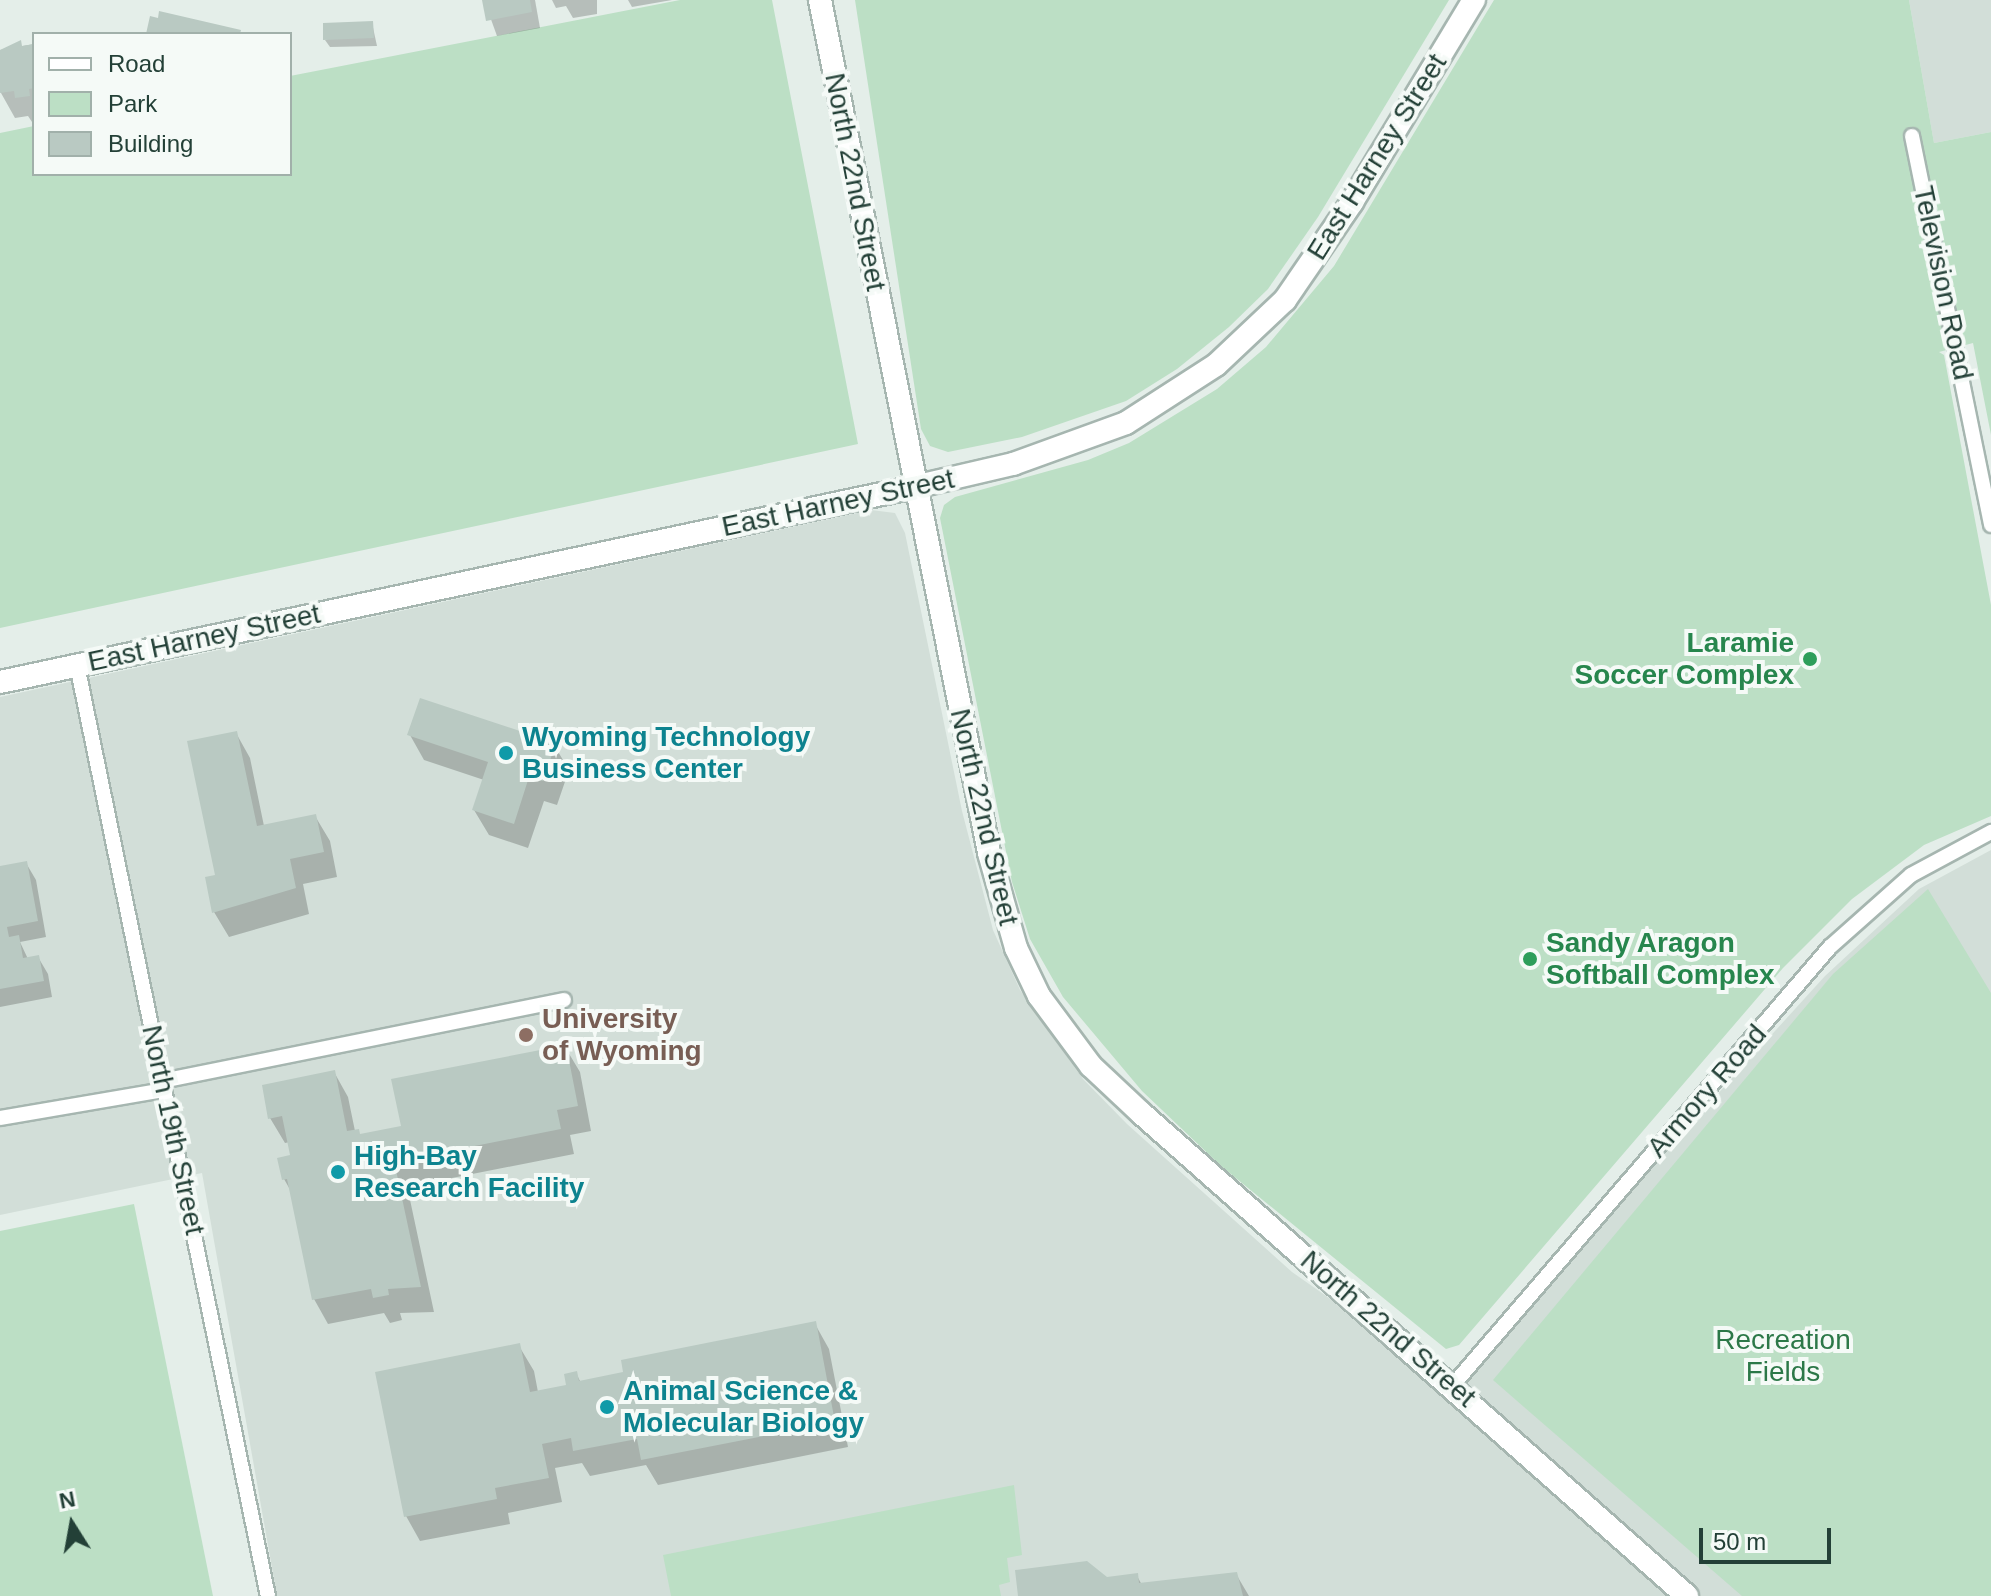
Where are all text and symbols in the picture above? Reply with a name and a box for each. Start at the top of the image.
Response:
legend [32,32,292,176]
street label: East Harney Street [1300,48,1454,266]
text: Road [108,50,165,77]
street label: North 22nd Street [817,70,893,294]
text: Park [108,90,157,117]
text: Building [108,130,193,157]
street label: Television Road [1906,183,1980,383]
street label: East Harney Street [719,462,957,544]
street label: East Harney Street [85,597,323,679]
place label: Laramie Soccer Complex [1575,626,1794,692]
marker: Laramie Soccer Complex [1801,650,1819,668]
street label: North 22nd Street [943,706,1025,928]
place label: Wyoming Technology Business Center [522,720,810,786]
marker: Wyoming Technology Business Center [497,744,515,762]
place label: Sandy Aragon Softball Complex [1546,926,1775,992]
marker: Sandy Aragon Softball Complex [1521,950,1539,968]
place label: University of Wyoming [542,1002,702,1068]
street label: Armory Road [1640,1018,1774,1164]
street label: North 19th Street [134,1022,212,1238]
marker: University of Wyoming [517,1026,535,1044]
place label: High-Bay Research Facility [354,1139,584,1205]
marker: High-Bay Research Facility [329,1163,347,1181]
street label: North 22nd Street [1294,1244,1482,1414]
park label: Recreation Fields [1715,1323,1851,1389]
place label: Animal Science & Molecular Biology [623,1374,864,1440]
marker: Animal Science & Molecular Biology [598,1398,616,1416]
north arrow [32,1484,112,1564]
text: N [57,1486,78,1514]
scale bar [1703,1512,1835,1562]
text: 50 m [1713,1528,1766,1555]

